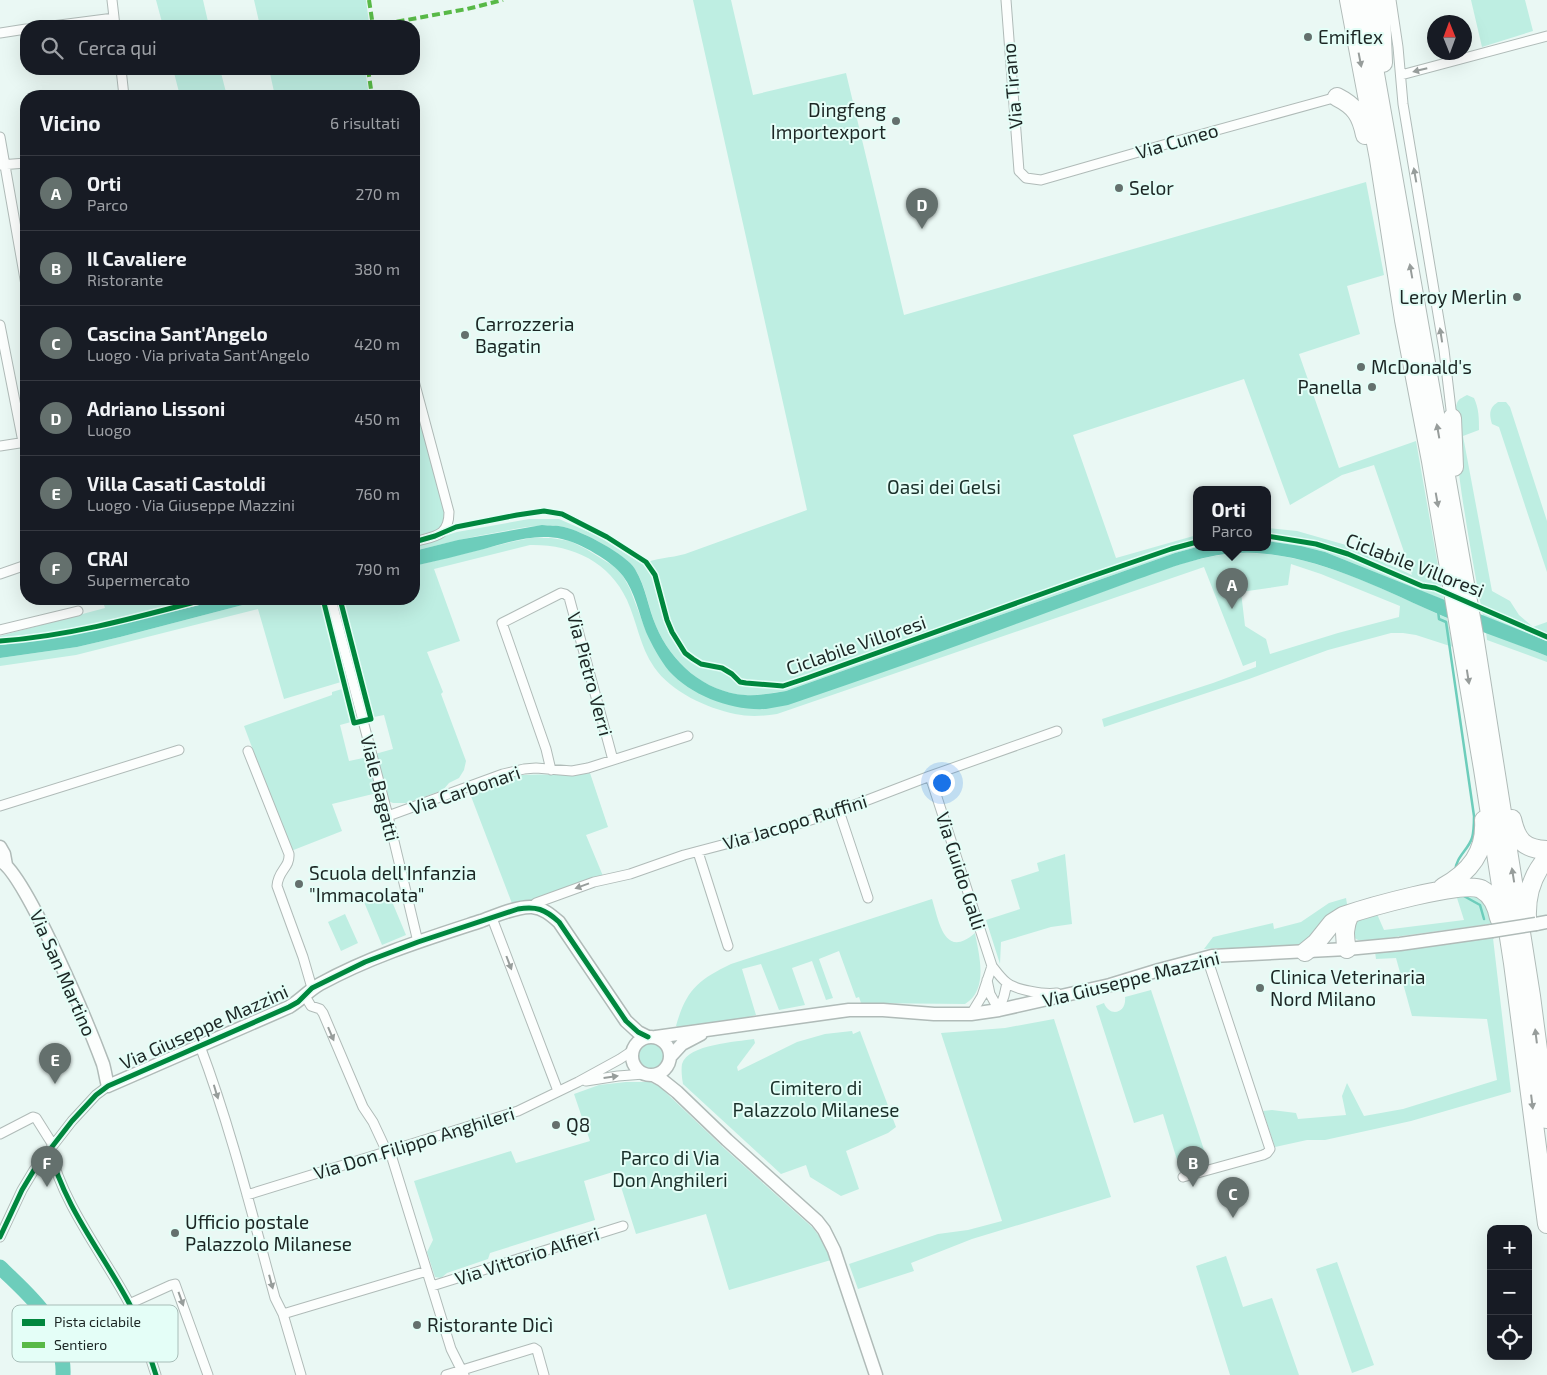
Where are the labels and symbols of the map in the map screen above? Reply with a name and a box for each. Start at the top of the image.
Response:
north arrow [1427,15,1472,60]
place label: Emiflex [1318,25,1383,48]
marker: Emiflex [1302,31,1314,43]
street label: Via Tirano [996,42,1027,130]
one-way arrow [1356,52,1364,68]
one-way arrow [1413,66,1428,74]
place label: Dingfeng Importexport [771,98,886,143]
marker: Dingfeng Importexport [890,115,902,127]
street label: Via Cuneo [1133,118,1221,163]
one-way arrow [1411,166,1419,182]
place label: Selor [1129,176,1174,199]
marker: Selor [1113,182,1125,194]
pin: D [906,188,938,229]
one-way arrow [1406,262,1414,278]
place label: Leroy Merlin [1399,285,1507,308]
marker: Leroy Merlin [1511,291,1523,303]
place label: Carrozzeria Bagatin [475,312,574,357]
one-way arrow [1437,327,1445,343]
marker: Carrozzeria Bagatin [459,329,471,341]
place label: McDonald's [1371,355,1472,378]
marker: McDonald's [1355,361,1367,373]
place label: Panella [1297,375,1362,398]
marker: Panella [1366,381,1378,393]
one-way arrow [1434,423,1442,439]
park label: Oasi dei Gelsi [887,475,1001,498]
one-way arrow [1434,492,1442,508]
street label: Ciclabile Villoresi [1343,528,1488,602]
pin: A [1216,568,1248,609]
street label: Via Pietro Verri [563,609,618,738]
street label: Ciclabile Villoresi [783,610,929,679]
one-way arrow [1464,670,1472,686]
street label: Viale Bagatti [356,732,405,844]
street label: Via Carbonari [407,760,523,819]
your location [929,770,955,796]
street label: Via Jacopo Ruffini [720,789,870,854]
street label: Via Guido Galli [932,809,991,933]
place label: Scuola dell'Infanzia "Immacolata" [309,861,476,906]
one-way arrow [1508,867,1516,883]
marker: Scuola dell'Infanzia "Immacolata" [293,878,305,890]
one-way arrow [575,883,590,890]
street label: Via San Martino [25,906,102,1040]
street label: Via Giuseppe Mazzini [1040,945,1222,1012]
one-way arrow [506,956,514,970]
place label: Clinica Veterinaria Nord Milano [1270,965,1426,1010]
street label: Via Giuseppe Mazzini [116,979,291,1074]
marker: Clinica Veterinaria Nord Milano [1254,982,1266,994]
one-way arrow [328,1027,336,1041]
one-way arrow [1532,1027,1540,1043]
pin: E [39,1043,71,1084]
one-way arrow [603,1073,619,1081]
park label: Cimitero di Palazzolo Milanese [732,1076,900,1121]
one-way arrow [213,1084,221,1099]
one-way arrow [1528,1095,1536,1111]
street label: Via Don Filippo Anghileri [311,1101,517,1184]
place label: Q8 [566,1113,590,1136]
marker: Q8 [550,1119,562,1131]
pin: F [31,1146,63,1187]
park label: Parco di Via Don Anghileri [612,1146,728,1191]
pin: B [1177,1146,1209,1187]
pin: C [1217,1177,1249,1218]
place label: Ufficio postale Palazzolo Milanese [185,1210,352,1255]
street label: Via Vittorio Alfieri [452,1221,602,1290]
marker: Ufficio postale Palazzolo Milanese [169,1227,181,1239]
one-way arrow [267,1274,275,1289]
one-way arrow [178,1292,185,1307]
legend [12,1305,178,1362]
text: Pista ciclabile [54,1313,141,1330]
place label: Ristorante Dicì [427,1313,553,1336]
marker: Ristorante Dicì [411,1319,423,1331]
text: Sentiero [54,1336,107,1353]

